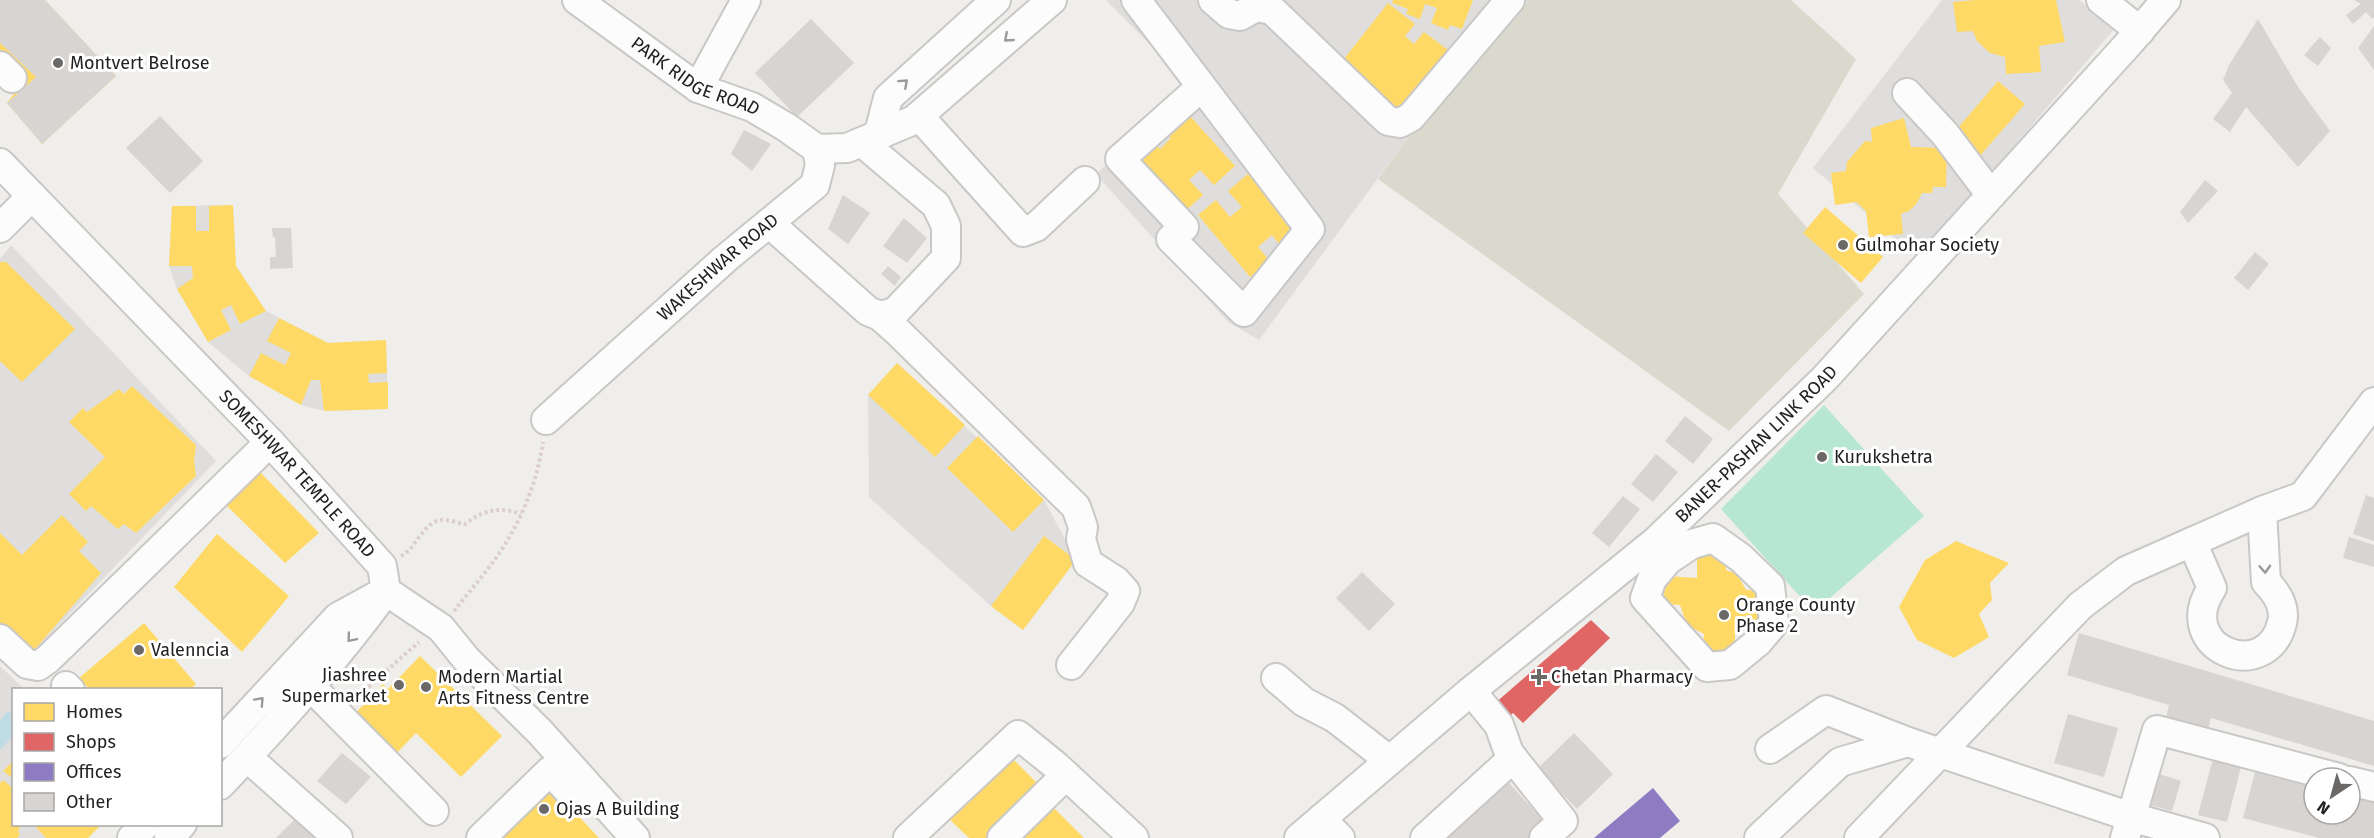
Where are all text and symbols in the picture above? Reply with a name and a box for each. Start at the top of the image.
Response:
one-way arrow [1004,31,1015,42]
street label: PARK RIDGE ROAD [627,32,764,120]
place label: Montvert Belrose [70,52,209,74]
marker: Montvert Belrose [51,56,65,70]
one-way arrow [898,79,908,90]
street label: WAKESHWAR ROAD [653,209,783,326]
place label: Gulmohar Society [1855,234,1999,256]
marker: Gulmohar Society [1836,238,1850,252]
street label: BANER-PASHAN LINK ROAD [1671,361,1842,527]
street label: SOMESHWAR TEMPLE ROAD [215,385,380,562]
place label: Kurukshetra [1834,446,1933,468]
marker: Kurukshetra [1815,450,1829,464]
one-way arrow [2259,565,2272,574]
place label: Orange County Phase 2 [1736,594,1855,637]
marker: Orange County Phase 2 [1717,608,1731,622]
one-way arrow [347,631,358,642]
place label: Valenncia [151,639,229,661]
marker: Valenncia [132,643,146,657]
place label: Jiashree Supermarket [282,664,387,707]
place label: Modern Martial Arts Fitness Centre [438,666,589,709]
place label: Chetan Pharmacy [1551,666,1693,688]
marker: Chetan Pharmacy [1532,670,1546,684]
marker: Jiashree Supermarket [392,678,406,692]
marker: Modern Martial Arts Fitness Centre [419,680,433,694]
legend [12,688,222,826]
one-way arrow [253,697,264,708]
text: Homes [66,701,122,723]
text: Shops [66,731,116,753]
text: Offices [66,761,121,783]
north arrow [2302,766,2362,826]
text: Other [66,791,112,813]
text: N [2314,797,2333,819]
place label: Ojas A Building [556,798,679,820]
marker: Ojas A Building [537,802,551,816]

